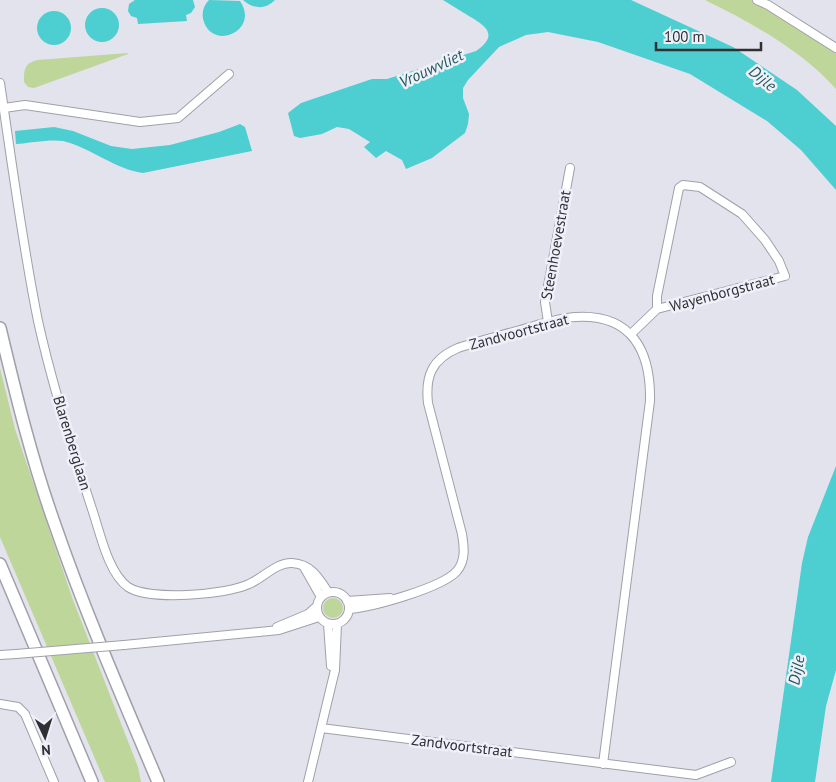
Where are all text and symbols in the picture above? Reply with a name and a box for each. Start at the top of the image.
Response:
scale bar [656,20,761,52]
text: 100 m [664,27,705,46]
water label: Vrouwvliet [396,44,467,92]
water label: Dijle [745,61,781,96]
street label: Steenhoevestraat [537,189,574,301]
street label: Wayenborgstraat [667,269,776,316]
street label: Zandvoortstraat [467,309,571,354]
street label: Blarenberglaan [49,393,96,492]
water label: Dijle [783,653,809,687]
north arrow [20,712,70,762]
street label: Zandvoortstraat [410,730,514,761]
text: N [41,741,51,759]

